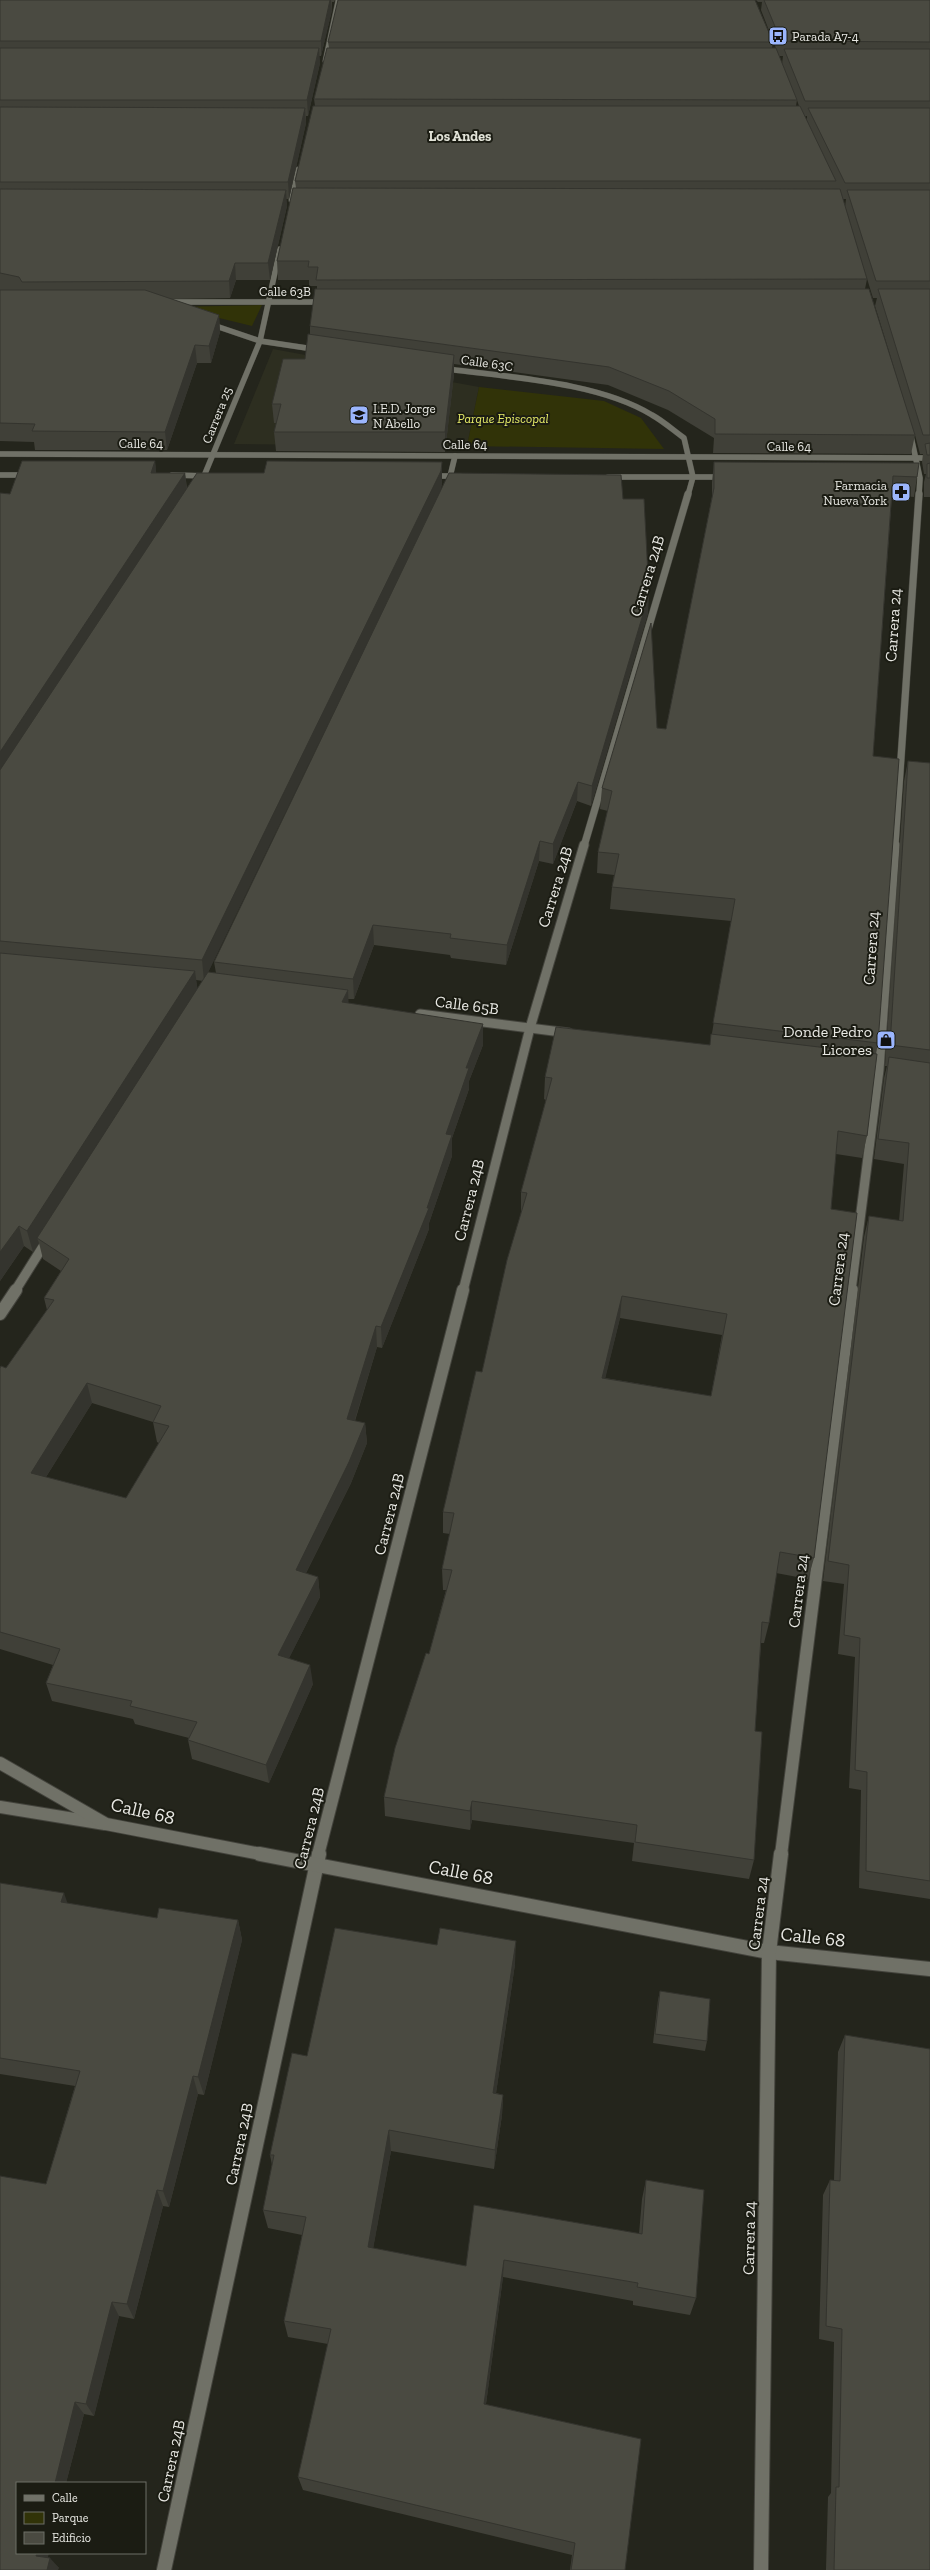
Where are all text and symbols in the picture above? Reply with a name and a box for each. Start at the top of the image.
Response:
bus stop icon: Parada A7-4 [767,25,789,47]
place label: Parada A7-4 [792,29,859,44]
district label: Los Andes [429,128,492,145]
street label: Calle 63B [259,284,311,299]
street label: Calle 63C [460,352,514,374]
street label: Carrera 25 [199,384,235,446]
place label: I.E.D. Jorge N Abello [373,401,436,431]
school or university icon: I.E.D. Jorge N Abello [348,404,370,426]
park label: Parque Episcopal [457,411,549,426]
street label: Calle 64 [119,436,163,451]
street label: Calle 64 [443,437,487,452]
street label: Calle 64 [767,439,811,454]
place label: Farmacia Nueva York [823,478,888,508]
pharmacy icon: Farmacia Nueva York [890,481,912,503]
street label: Carrera 24B [626,533,668,619]
street label: Carrera 24 [881,587,905,663]
street label: Carrera 24B [534,844,576,930]
street label: Carrera 24 [859,910,883,986]
street label: Calle 65B [434,992,500,1018]
place label: Donde Pedro Licores [783,1022,872,1059]
shop icon: Donde Pedro Licores [875,1029,897,1051]
street label: Carrera 24B [450,1157,488,1243]
street label: Carrera 24 [824,1231,852,1307]
street label: Carrera 24B [370,1471,408,1557]
street label: Carrera 24 [784,1553,812,1629]
street label: Carrera 24B [290,1785,328,1871]
street label: Calle 68 [109,1792,177,1830]
street label: Calle 68 [427,1854,495,1890]
street label: Carrera 24 [744,1875,772,1951]
street label: Calle 68 [779,1922,847,1952]
street label: Carrera 24B [221,2101,257,2187]
street label: Carrera 24 [739,2200,759,2275]
street label: Carrera 24B [153,2418,189,2504]
legend [16,2482,146,2554]
text: Calle [52,2491,78,2505]
text: Parque [52,2511,89,2525]
text: Edificio [52,2531,91,2545]

